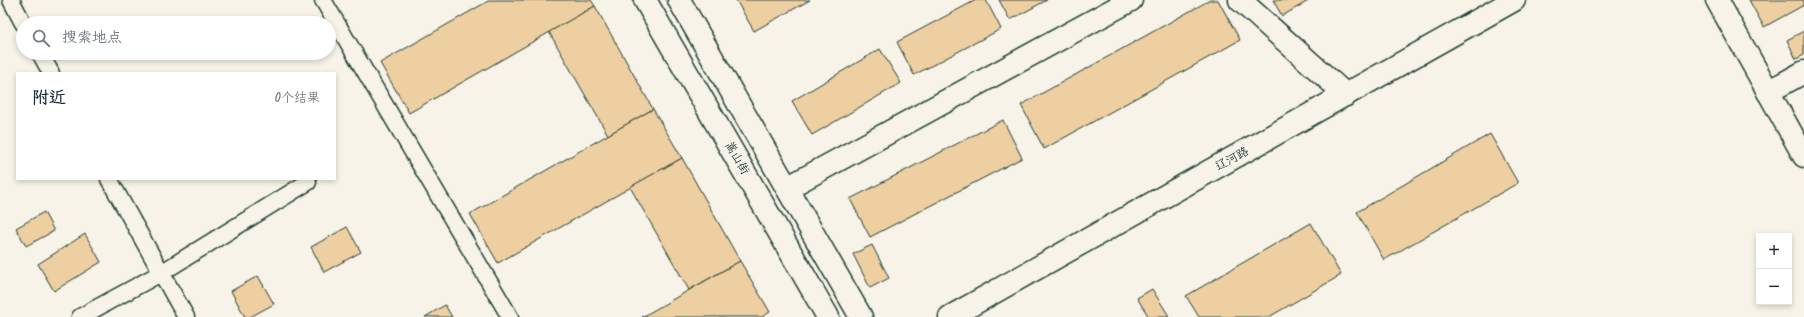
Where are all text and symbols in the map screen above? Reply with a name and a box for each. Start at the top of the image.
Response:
search box [16,16,336,60]
text: 搜索地点 [62,26,122,50]
icon: search [30,27,52,49]
text: 附近 [32,85,66,112]
text: 0个结果 [274,88,320,109]
street label: 嵩山街 [720,138,754,178]
street label: 辽河路 [1212,142,1252,176]
map controls [1756,233,1792,305]
button: + [1756,233,1792,269]
button: − [1756,269,1792,305]

